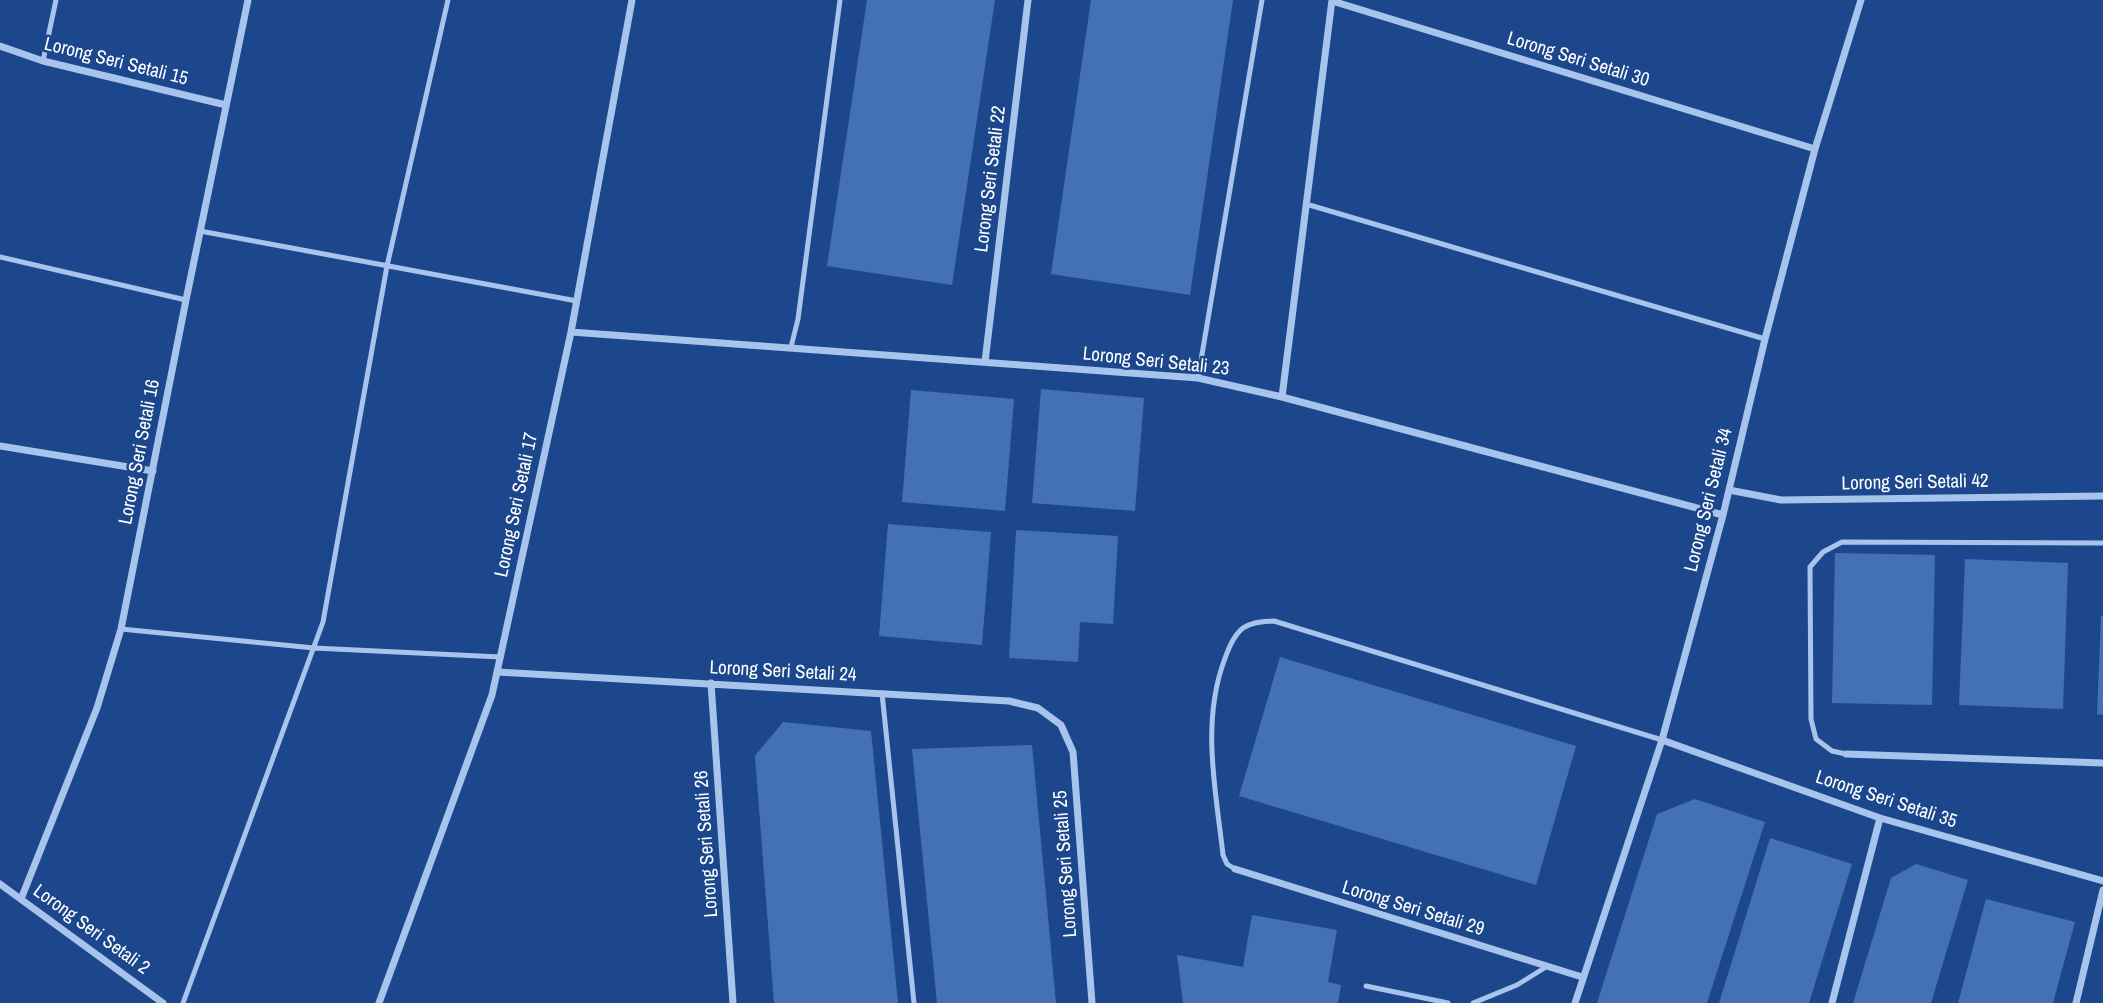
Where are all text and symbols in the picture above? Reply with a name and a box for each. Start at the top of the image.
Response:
street label: Lorong Seri Setali 30 [1504,28,1652,92]
street label: Lorong Seri Setali 15 [42,33,190,91]
street label: Lorong Seri Setali 22 [971,105,1011,253]
street label: Lorong Seri Setali 23 [1082,343,1230,381]
street label: Lorong Seri Setali 16 [115,378,165,526]
street label: Lorong Seri Setali 34 [1680,426,1738,574]
street label: Lorong Seri Setali 17 [491,431,543,579]
street label: Lorong Seri Setali 42 [1841,470,1989,496]
street label: Lorong Seri Setali 24 [709,657,857,687]
street label: Lorong Seri Setali 35 [1812,766,1960,834]
street label: Lorong Seri Setali 26 [690,770,724,918]
street label: Lorong Seri Setali 25 [1049,790,1083,938]
street label: Lorong Seri Setali 29 [1339,877,1487,941]
street label: Lorong Seri Setali 2 [28,880,154,980]

